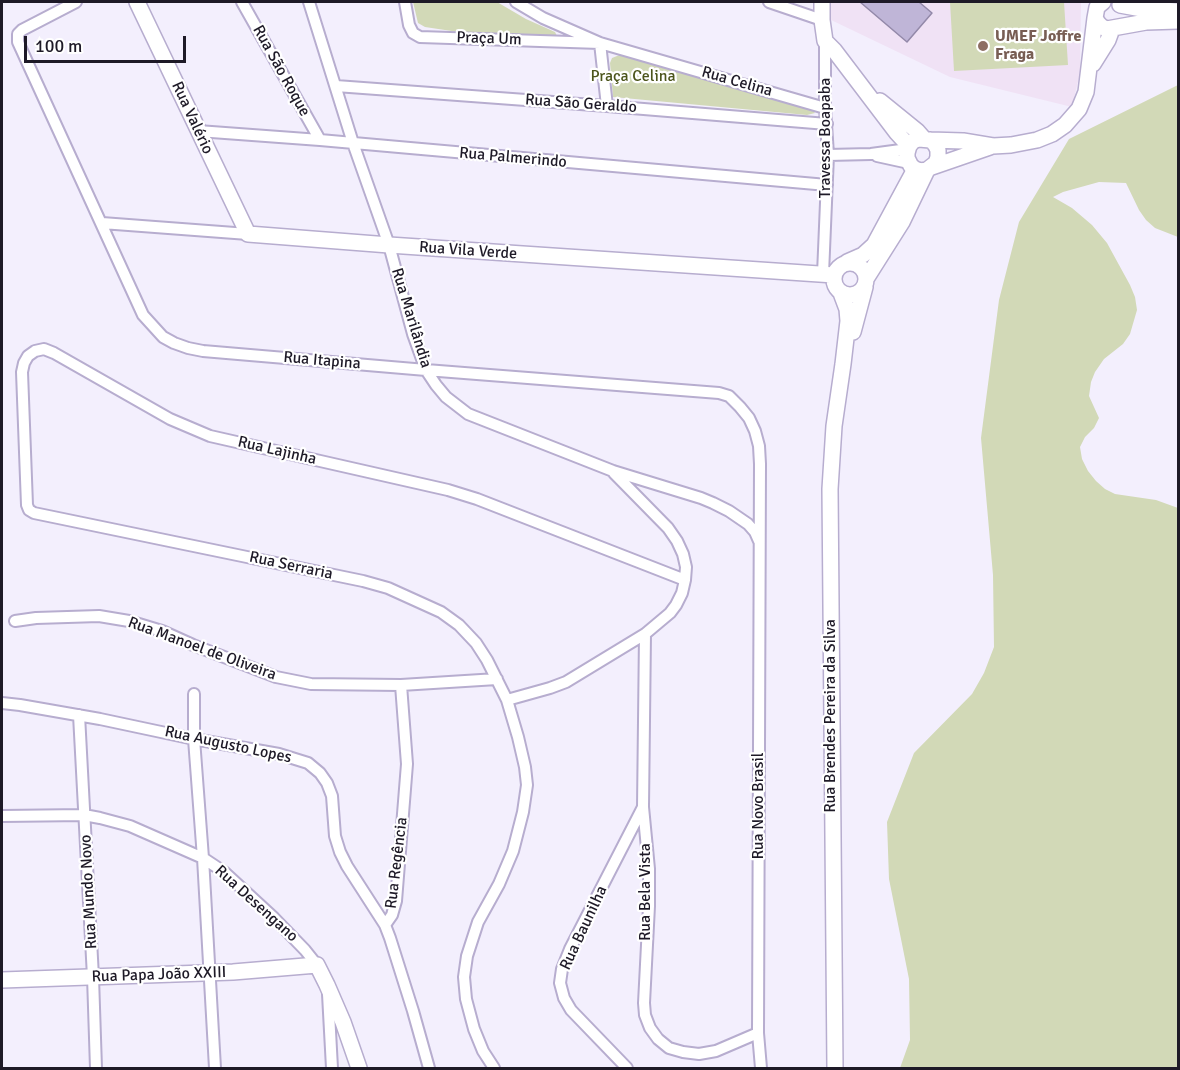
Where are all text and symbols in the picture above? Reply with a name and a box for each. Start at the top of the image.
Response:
street label: Rua São Roque [248,22,314,120]
scale bar [27,24,189,62]
place label: UMEF Joffre Fraga [995,27,1081,65]
street label: Praça Um [456,28,522,50]
text: 100 m [35,35,82,57]
marker: UMEF Joffre Fraga [976,39,990,53]
street label: Rua Celina [699,63,775,101]
park label: Praça Celina [590,67,676,87]
street label: Travessa Boapaba [816,78,836,198]
street label: Rua Valério [167,79,217,157]
street label: Rua São Geraldo [524,91,638,117]
street label: Rua Palmerindo [458,144,568,172]
street label: Rua Vila Verde [418,238,518,264]
street label: Rua Marilândia [387,266,435,370]
street label: Rua Itapina [282,348,362,374]
street label: Rua Lajinha [236,433,318,469]
street label: Rua Serraria [247,548,335,584]
street label: Rua Manoel de Oliveira [125,613,279,685]
street label: Rua Brendes Pereira da Silva [821,619,841,813]
street label: Rua Augusto Lopes [163,722,293,768]
street label: Rua Novo Brasil [749,753,769,859]
street label: Rua Regência [382,816,412,910]
street label: Rua Mundo Novo [76,834,102,950]
street label: Rua Bela Vista [636,843,656,941]
street label: Rua Desengano [210,862,302,946]
street label: Rua Baunilha [556,883,612,973]
street label: Rua Papa João XXIII [91,963,227,987]

